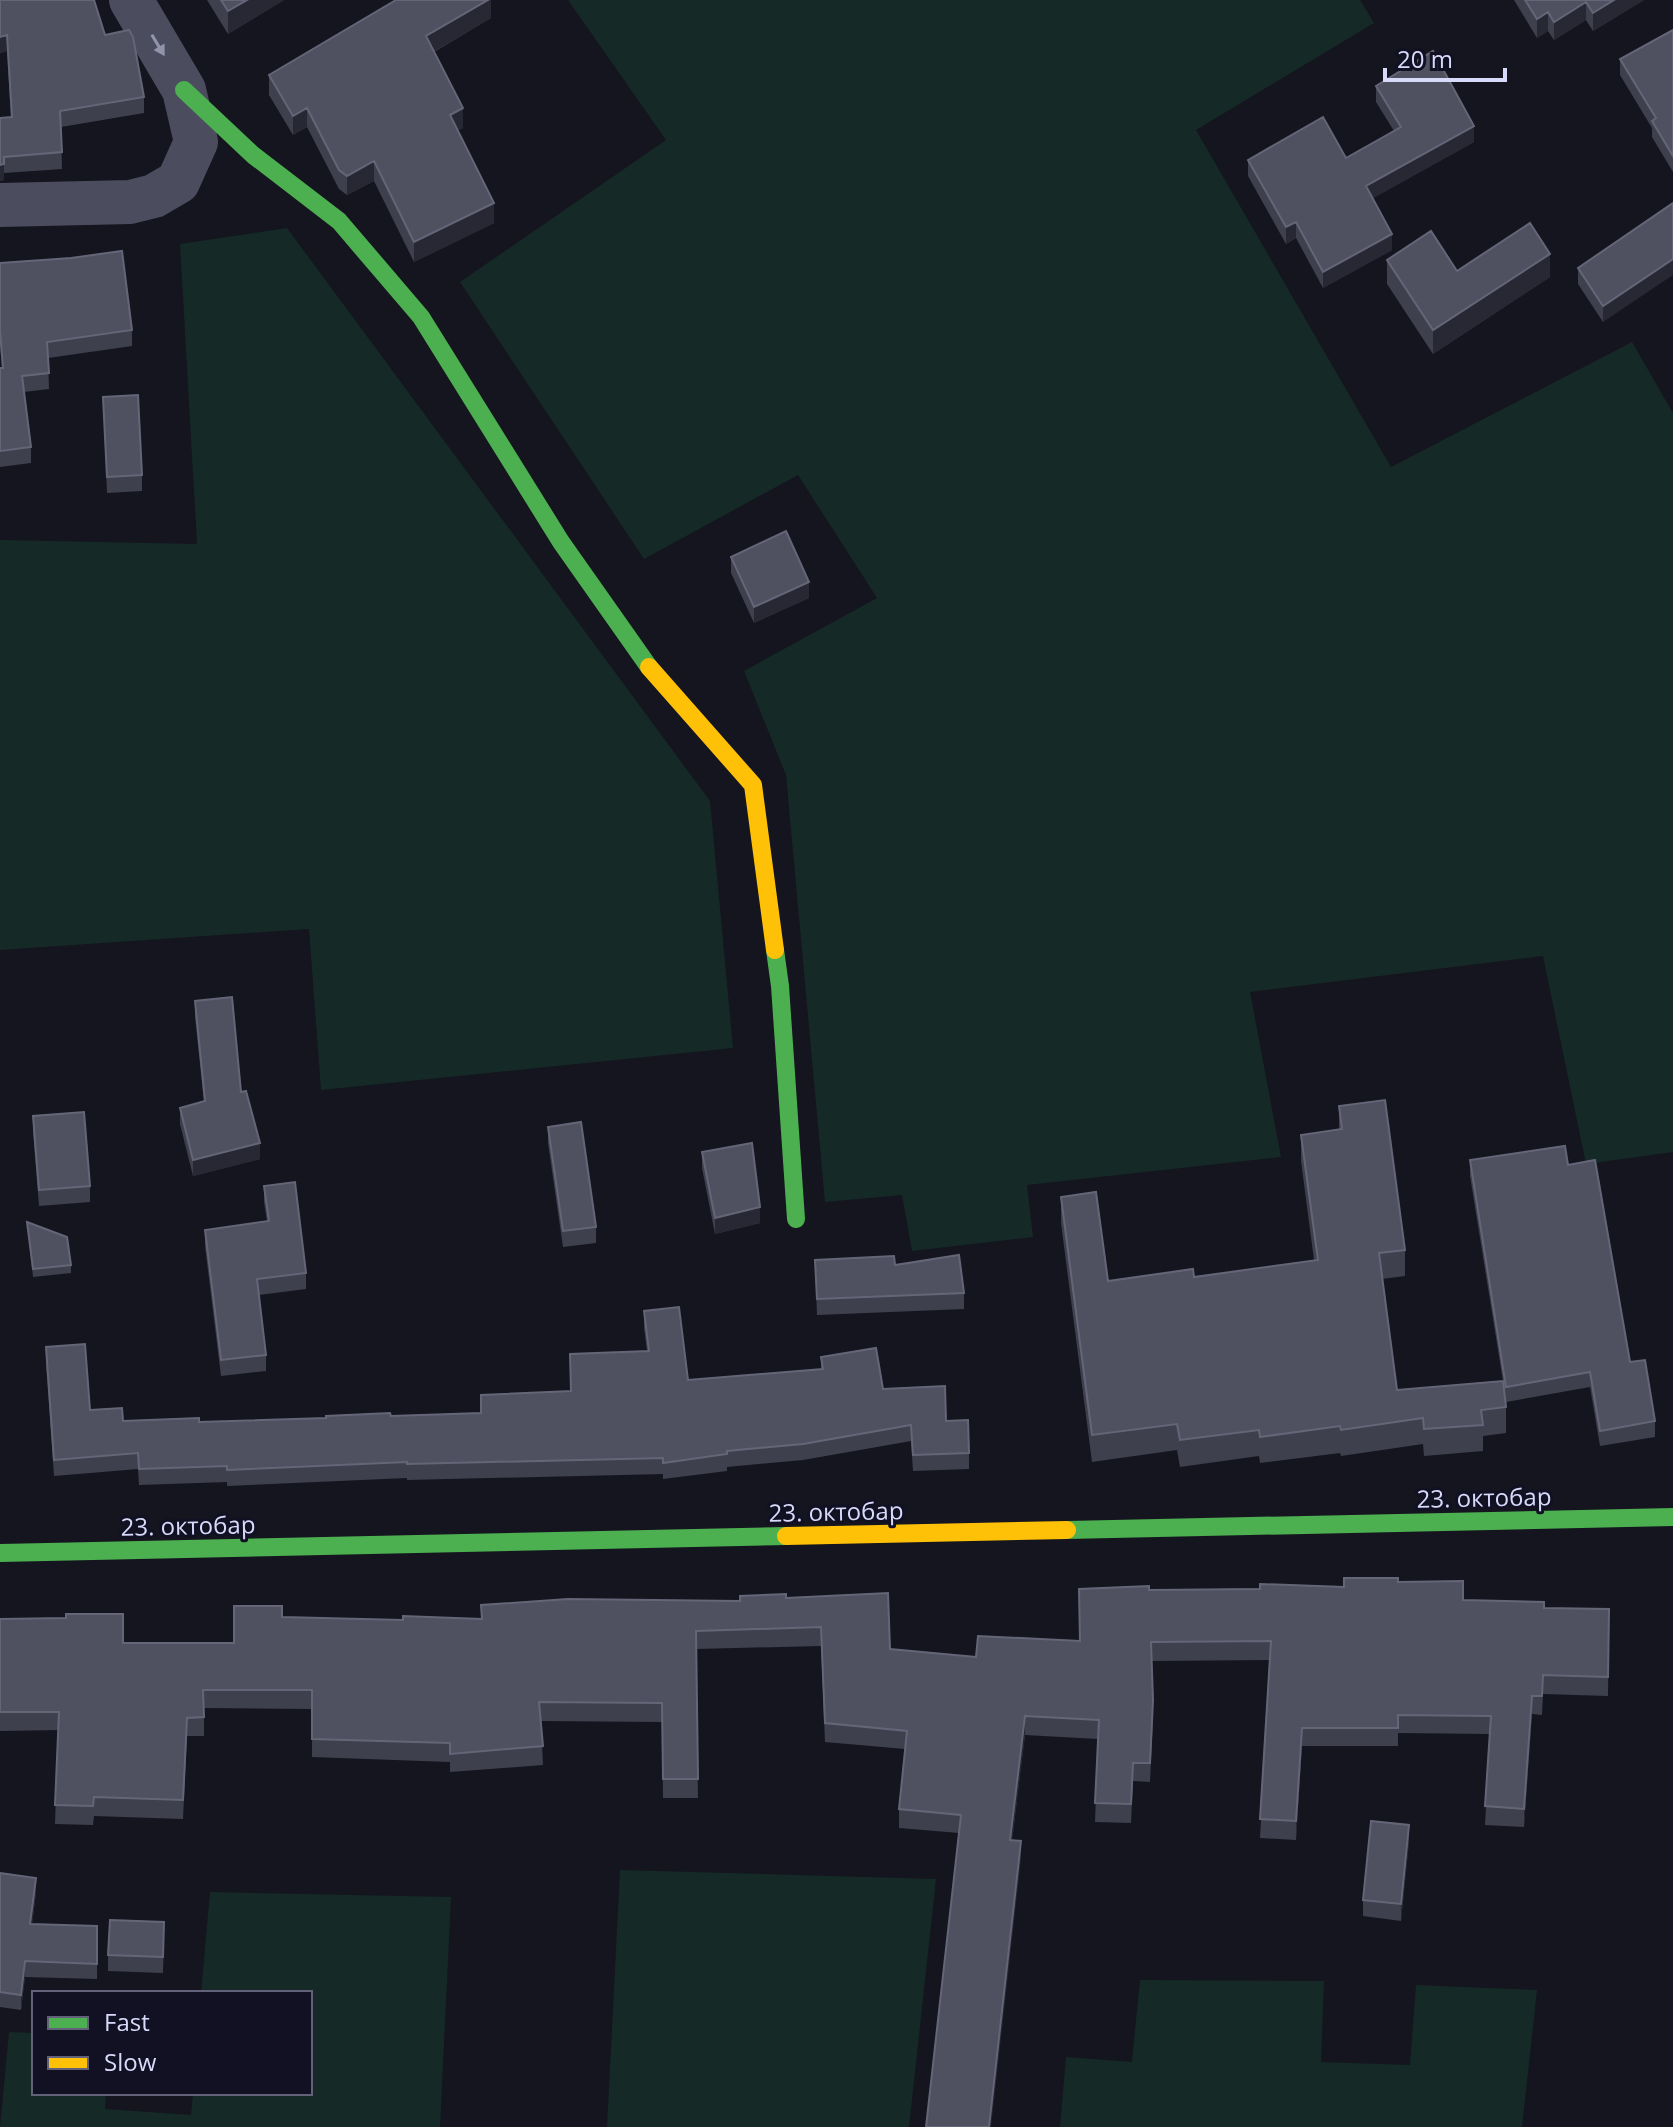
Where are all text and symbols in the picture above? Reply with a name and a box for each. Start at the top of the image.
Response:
scale bar [1385,32,1505,82]
one-way arrow [151,34,165,56]
text: 20 m [1397,42,1453,75]
street label: 23. октобар [1416,1479,1552,1515]
street label: 23. октобар [768,1493,904,1529]
street label: 23. октобар [120,1507,256,1543]
legend [32,1991,312,2095]
text: Fast [104,2005,150,2038]
text: Slow [104,2045,157,2078]

